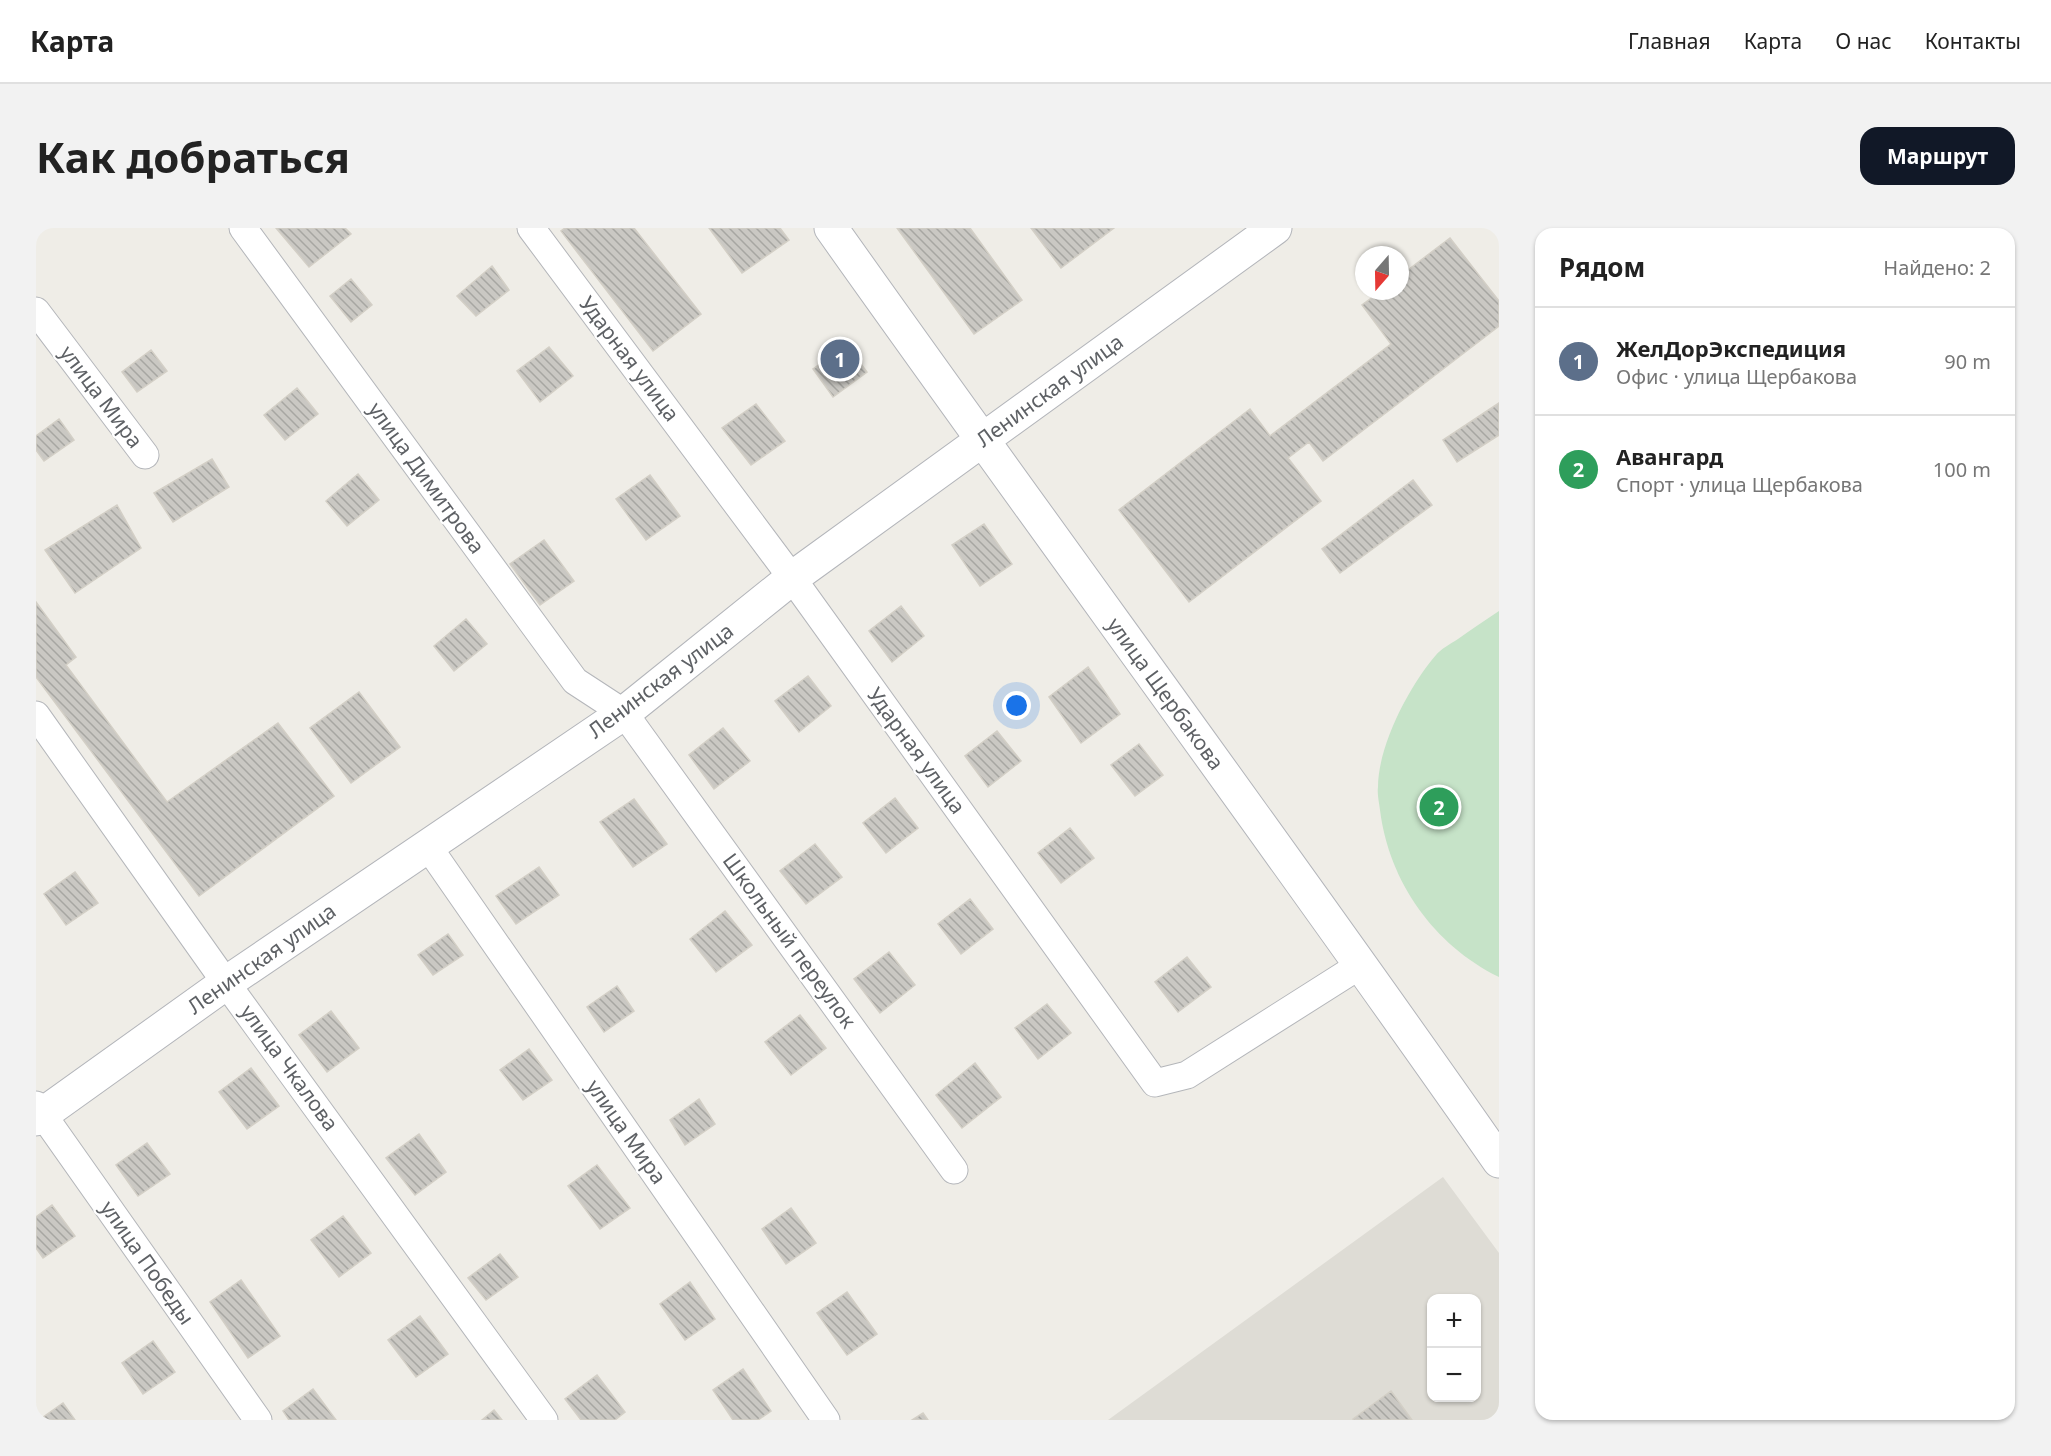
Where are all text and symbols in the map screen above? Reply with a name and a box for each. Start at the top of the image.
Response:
text: Карта [30,22,114,60]
text: Главная [1628,27,1711,55]
text: Карта [1744,27,1802,55]
text: О нас [1835,27,1892,55]
text: Контакты [1925,27,2021,55]
button: Маршрут [1860,127,2015,185]
text: Как добраться [36,128,350,185]
north arrow [1355,246,1409,300]
text: Рядом [1559,249,1645,285]
text: Найдено: 2 [1883,254,1991,281]
street label: Ударная улица [574,290,686,427]
street label: Ленинская улица [970,327,1128,453]
text: ЖелДорЭкспедиция [1616,333,1846,363]
pin: 1 [820,336,860,382]
street label: улица Мира [54,339,150,453]
text: 1 [1573,348,1584,375]
text: 90 m [1944,348,1991,375]
text: Офис · улица Щербакова [1616,363,1857,390]
street label: улица Димитрова [362,396,491,559]
text: Авангард [1616,441,1723,471]
text: 2 [1573,456,1584,483]
text: 100 m [1933,456,1991,483]
text: Спорт · улица Щербакова [1616,471,1863,498]
street label: улица Щербакова [1101,612,1231,775]
street label: Ленинская улица [582,616,739,744]
street label: Ударная улица [861,682,972,819]
your location [1002,691,1031,720]
pin: 2 [1420,784,1458,830]
street label: Школьный переулок [717,847,863,1033]
street label: Ленинская улица [182,897,341,1020]
street label: улица Чкалова [234,999,345,1136]
street label: улица Мира [580,1074,673,1189]
street label: улица Победы [95,1195,201,1330]
map controls [1427,1294,1481,1402]
button: + [1427,1294,1481,1348]
button: − [1427,1348,1481,1402]

